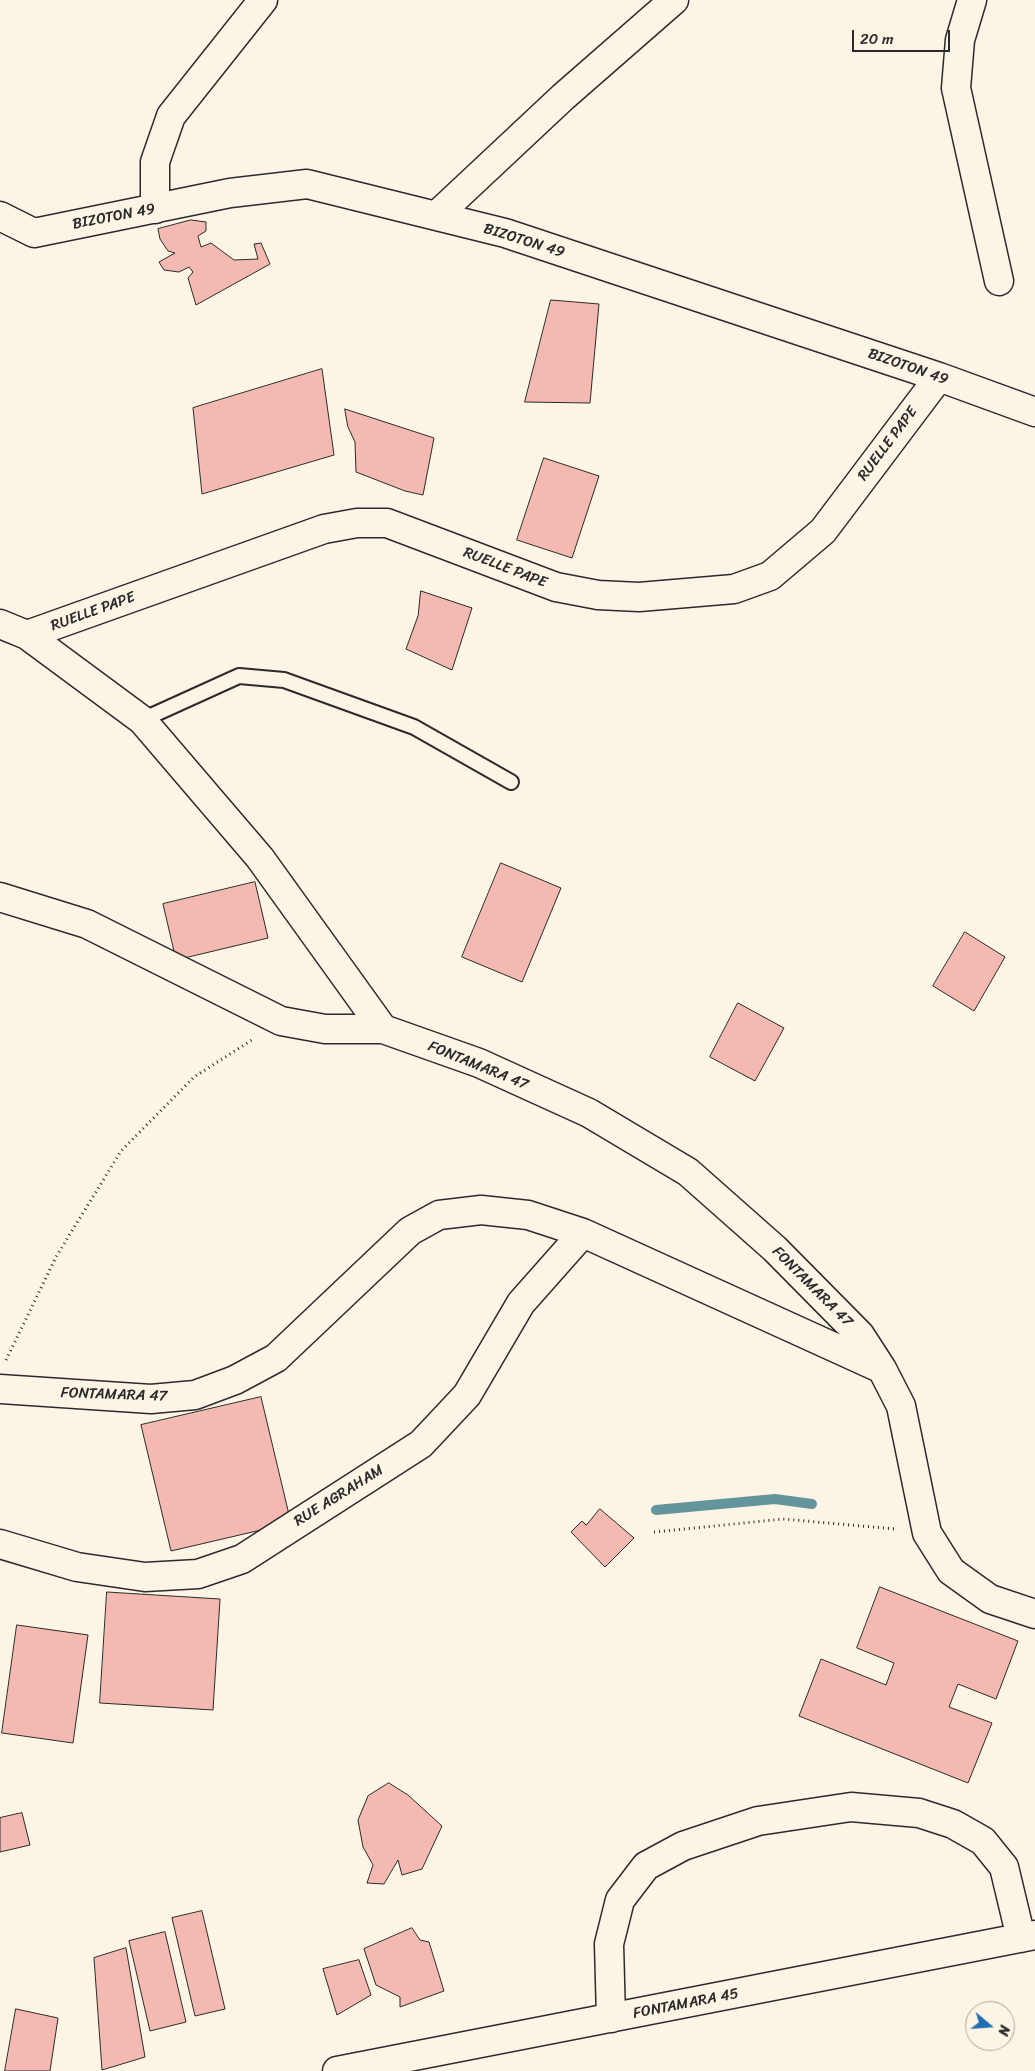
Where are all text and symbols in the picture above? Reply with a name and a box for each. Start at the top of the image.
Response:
scale bar [855,20,952,52]
text: 20 m [860,26,894,52]
street label: BIZOTON 49 [71,200,157,234]
street label: BIZOTON 49 [481,220,567,262]
street label: BIZOTON 49 [865,345,951,389]
street label: RUELLE PAPE [854,403,922,485]
street label: RUELLE PAPE [461,544,549,592]
street label: RUELLE PAPE [48,588,138,636]
street label: FONTAMARA 47 [425,1038,531,1094]
street label: FONTAMARA 47 [768,1243,856,1331]
street label: FONTAMARA 47 [60,1384,168,1406]
street label: RUE AGRAHAM [291,1461,387,1531]
street label: FONTAMARA 45 [632,1985,740,2023]
north arrow [965,2001,1015,2051]
text: N [990,2022,1017,2039]

